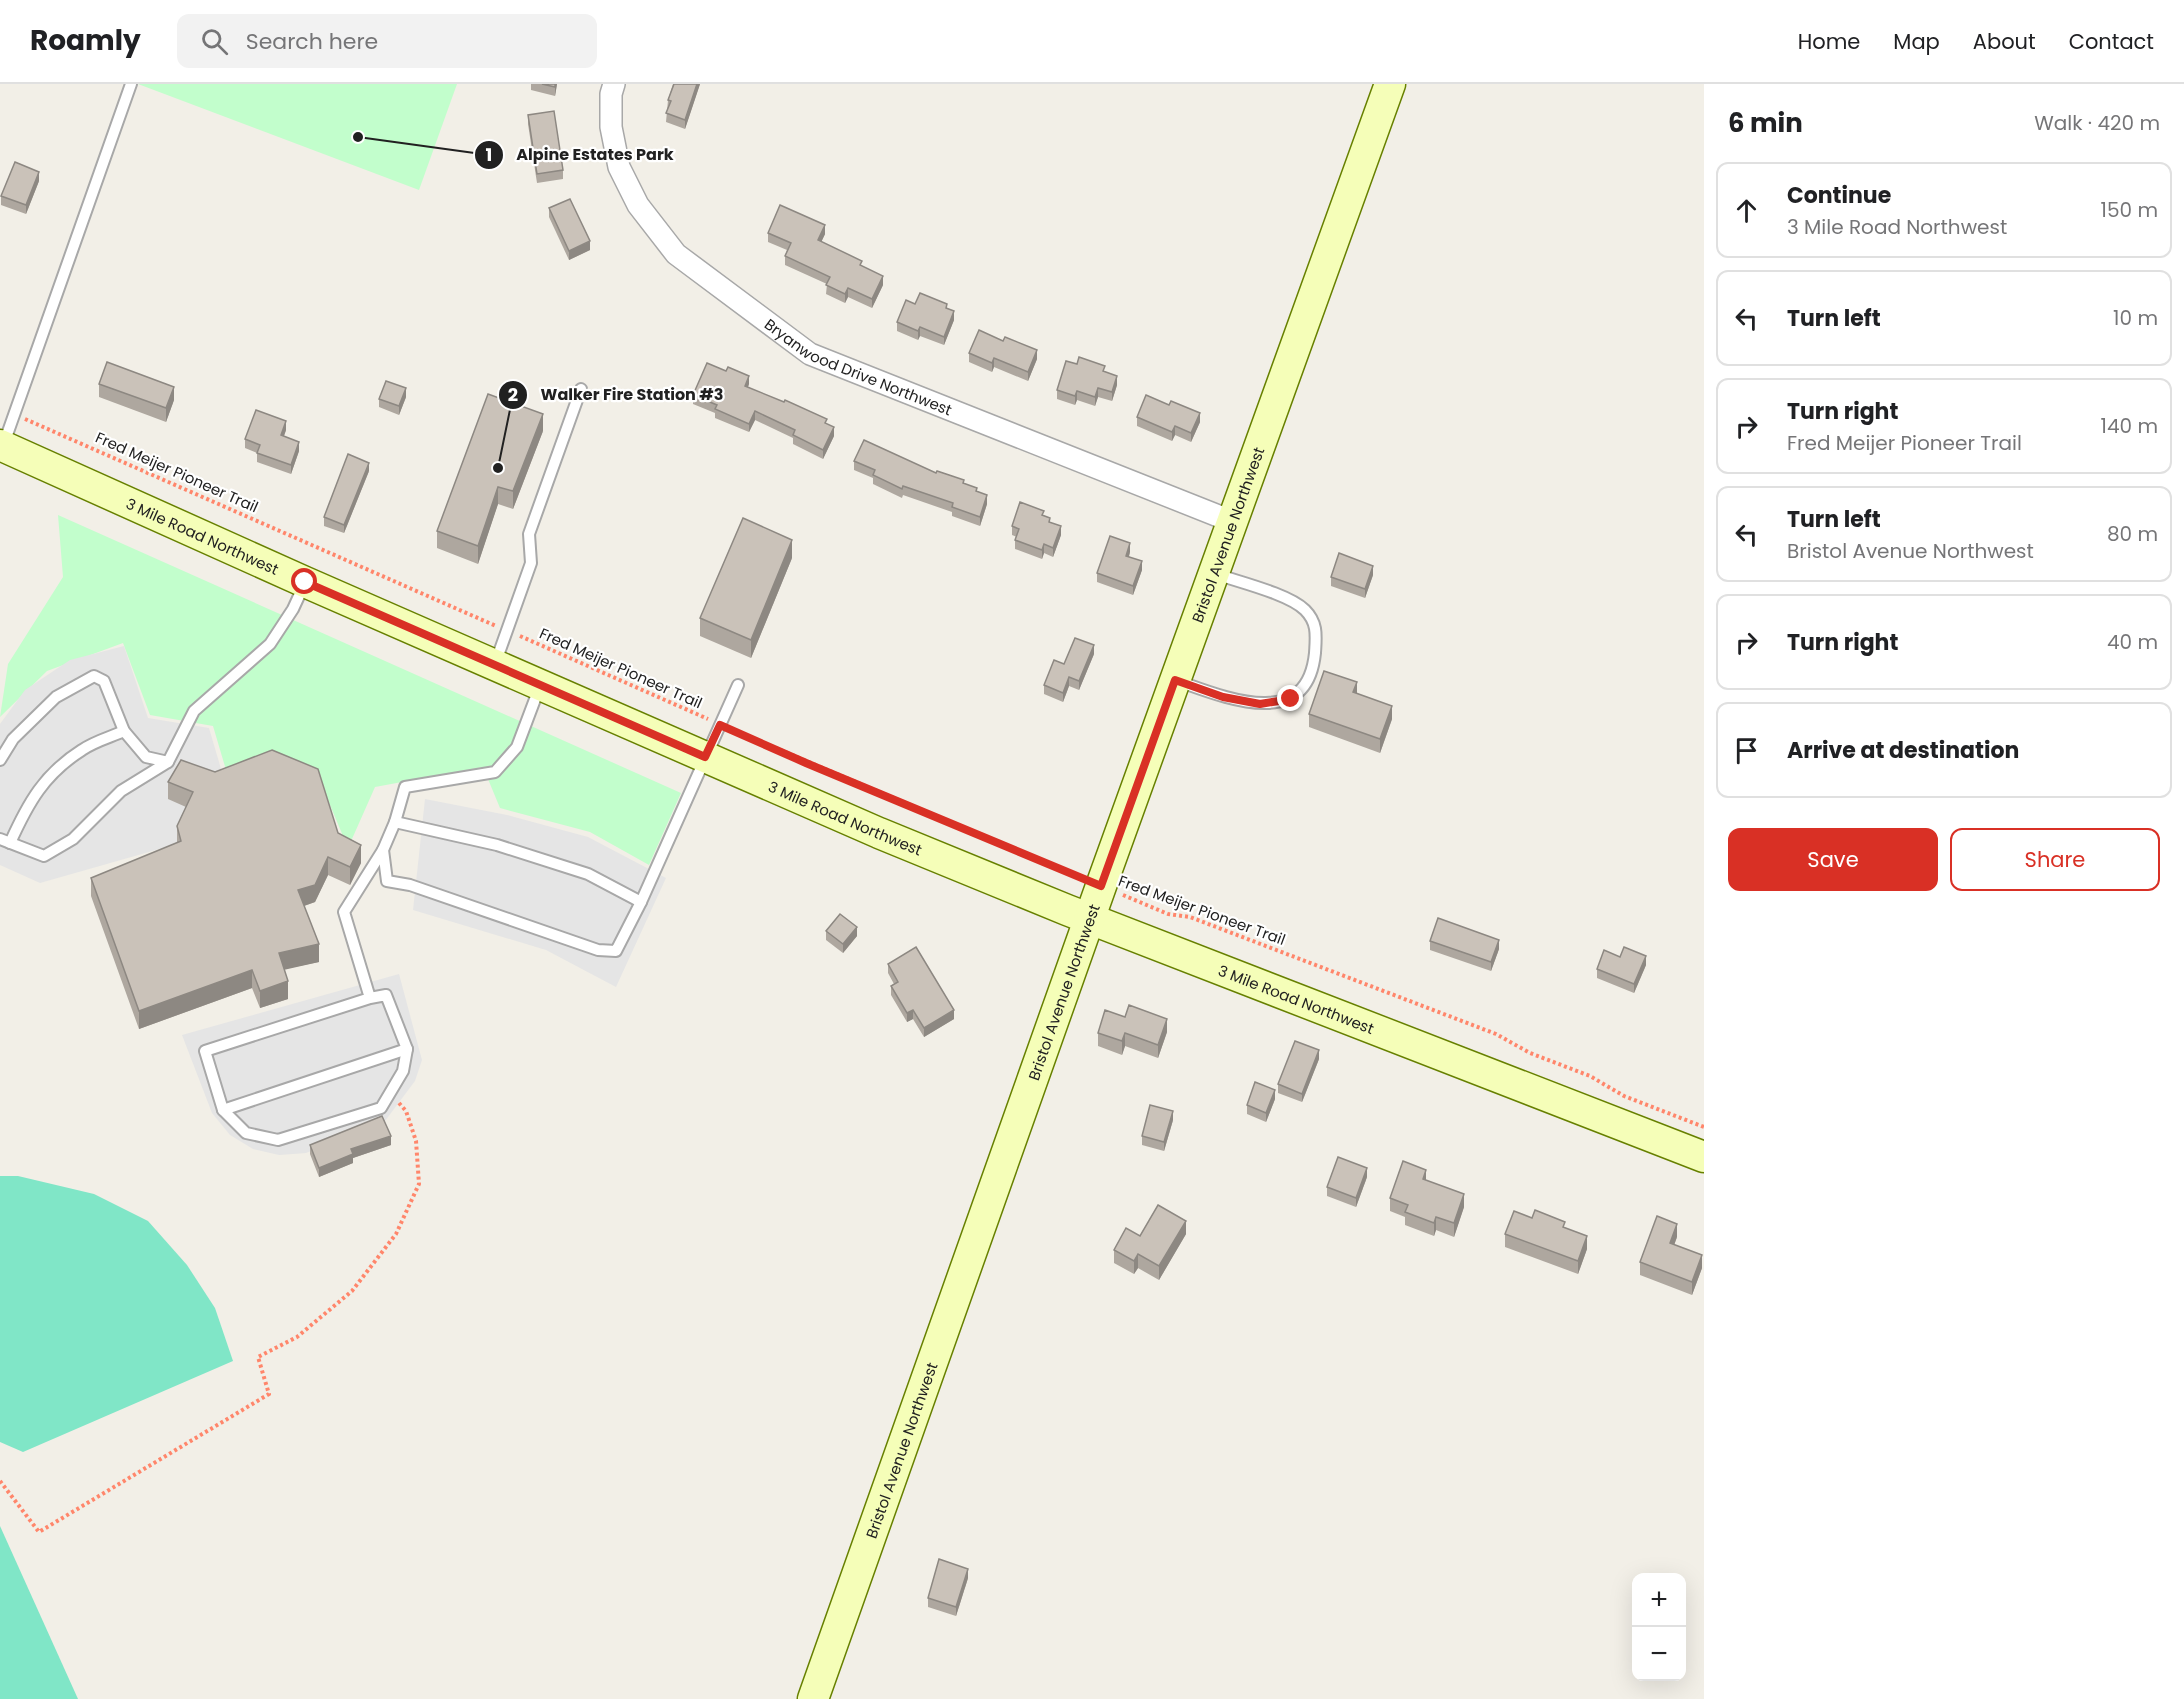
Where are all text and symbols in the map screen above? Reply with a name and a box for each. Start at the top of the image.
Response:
search box [177,14,597,68]
text: Roamly [30,21,141,60]
icon: search [198,25,231,58]
text: Search here [246,26,378,57]
text: Home [1798,27,1860,56]
text: Map [1893,27,1940,56]
text: About [1973,27,2036,56]
text: Contact [2069,27,2154,56]
text: 6 min [1728,105,1803,141]
text: Walk · 420 m [2034,109,2160,137]
callout: Alpine Estates Park [474,138,685,172]
text: 1 [486,142,492,167]
text: Alpine Estates Park [516,143,674,166]
text: Continue [1787,180,1891,211]
icon: ahead [1730,194,1763,227]
text: 150 m [2101,196,2158,224]
text: 3 Mile Road Northwest [1787,213,2007,241]
icon: left [1730,302,1763,335]
text: Turn left [1787,303,1881,334]
text: 10 m [2113,304,2158,332]
street label: Bryanwood Drive Northwest [760,313,955,420]
callout: Walker Fire Station #3 [498,378,735,412]
text: 2 [508,382,518,407]
text: Walker Fire Station #3 [541,383,723,406]
text: Turn right [1787,396,1898,427]
icon: right [1730,410,1763,443]
text: 140 m [2101,412,2158,440]
street label: Fred Meijer Pioneer Trail [92,427,262,517]
text: Fred Meijer Pioneer Trail [1787,429,2022,457]
street label: Bristol Avenue Northwest [1186,444,1269,625]
street label: 3 Mile Road Northwest [123,493,282,579]
text: Turn left [1787,504,1881,535]
icon: left [1730,518,1763,551]
text: 80 m [2107,520,2158,548]
text: Bristol Avenue Northwest [1787,537,2034,565]
route start [291,568,317,594]
street label: Fred Meijer Pioneer Trail [536,623,706,713]
icon: right [1730,626,1763,659]
text: Turn right [1787,627,1898,658]
text: 40 m [2107,628,2158,656]
route end [1277,685,1303,711]
icon: arrive [1730,734,1763,767]
text: Arrive at destination [1787,735,2019,766]
street label: 3 Mile Road Northwest [765,776,925,860]
button: Save [1728,828,1938,891]
button: Share [1950,828,2160,891]
street label: Fred Meijer Pioneer Trail [1116,870,1288,950]
street label: Bristol Avenue Northwest [1023,901,1104,1083]
street label: 3 Mile Road Northwest [1215,959,1377,1039]
street label: Bristol Avenue Northwest [860,1359,942,1541]
map controls [1632,1573,1686,1681]
button: + [1632,1573,1686,1627]
button: − [1632,1627,1686,1681]

